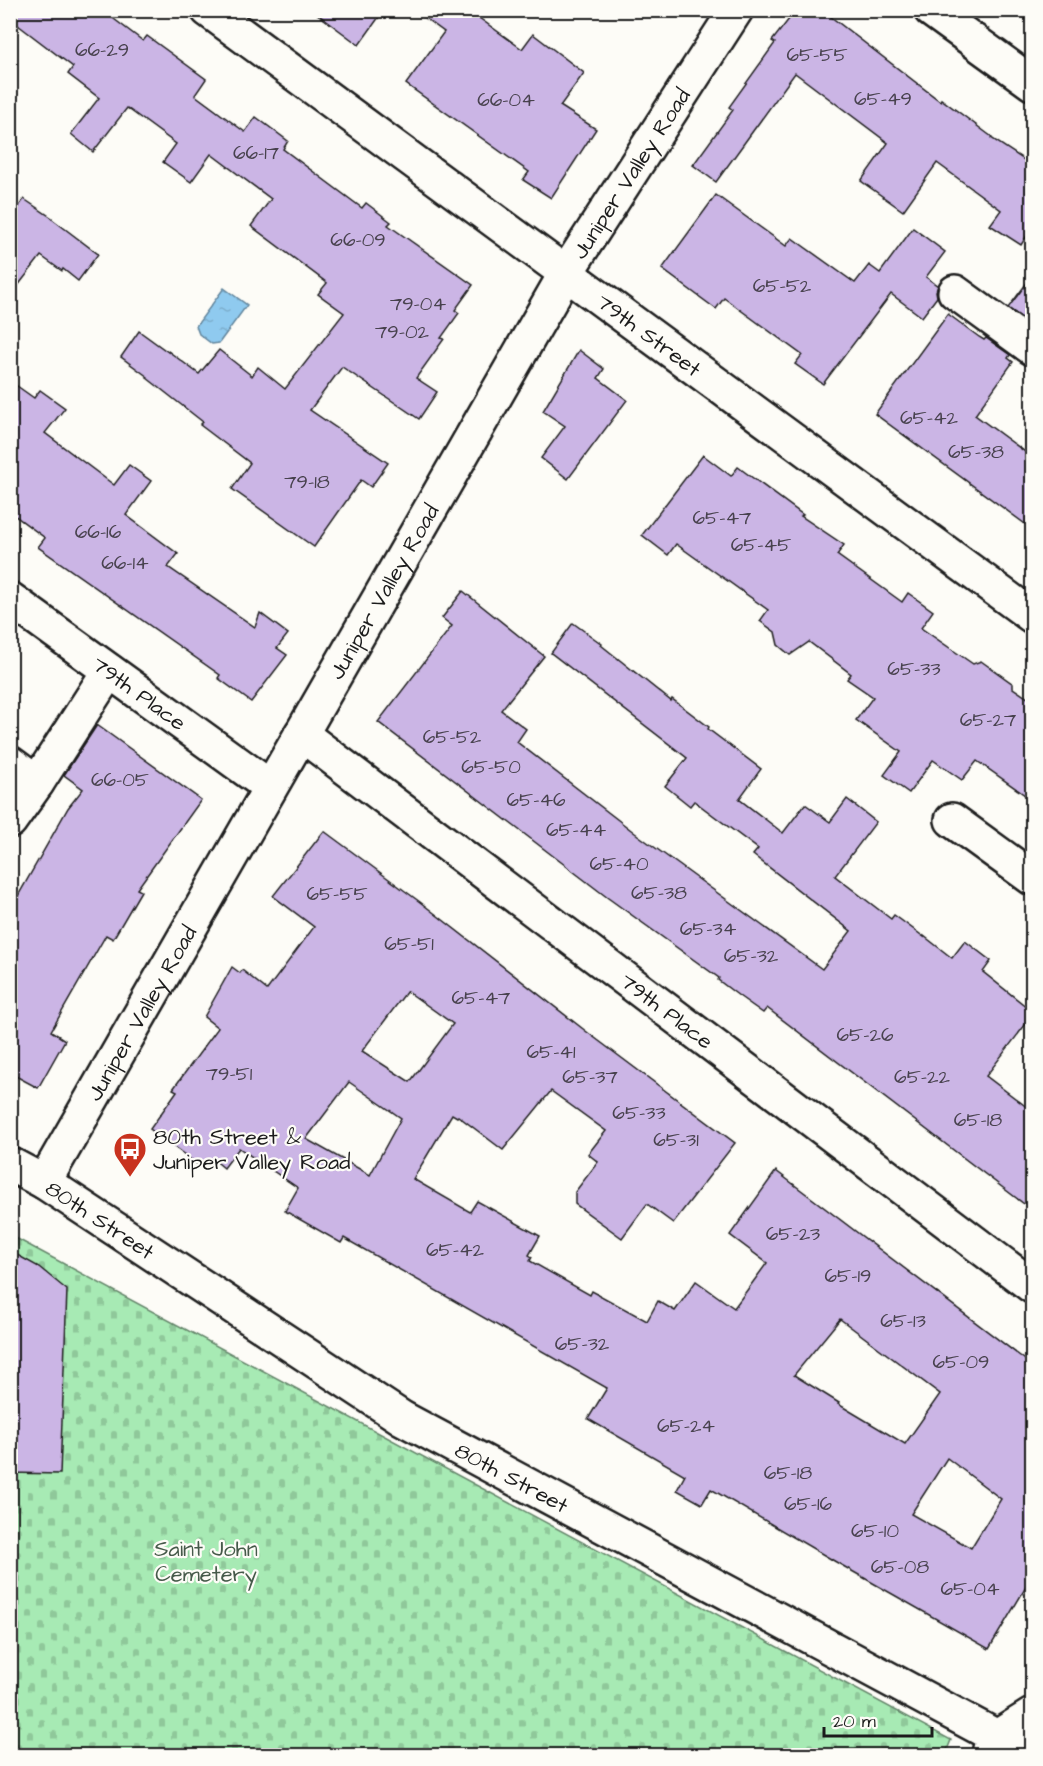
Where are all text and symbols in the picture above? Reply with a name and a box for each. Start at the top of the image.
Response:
house number: 66-29 [75,36,129,64]
house number: 65-55 [786,41,848,69]
street label: Juniper Valley Road [565,83,698,265]
house number: 65-49 [854,85,912,113]
house number: 66-04 [477,86,535,114]
house number: 66-17 [233,139,279,167]
house number: 66-09 [330,226,386,254]
house number: 65-52 [753,272,812,300]
street label: 79th Street [590,287,707,385]
house number: 79-04 [390,290,446,318]
house number: 79-02 [375,318,430,346]
house number: 65-42 [900,404,959,432]
house number: 65-38 [948,438,1004,466]
house number: 79-18 [284,468,330,496]
street label: Juniper Valley Road [322,499,447,686]
house number: 65-47 [693,504,751,532]
house number: 66-16 [75,518,122,546]
house number: 65-45 [731,531,791,559]
house number: 66-14 [101,549,149,577]
street label: 79th Place [85,649,192,739]
house number: 65-33 [887,655,941,683]
house number: 65-27 [960,706,1016,734]
house number: 65-52 [423,723,482,751]
house number: 65-50 [461,753,521,781]
house number: 66-05 [91,766,149,794]
house number: 65-46 [506,786,566,814]
house number: 65-44 [546,816,606,844]
house number: 65-40 [589,850,649,878]
house number: 65-38 [631,879,687,907]
house number: 65-55 [306,880,368,908]
house number: 65-34 [680,915,737,943]
street label: Juniper Valley Road [80,920,205,1107]
house number: 65-51 [384,930,434,958]
house number: 65-32 [724,942,779,970]
street label: 79th Place [613,967,719,1057]
house number: 65-47 [452,984,510,1012]
house number: 65-26 [837,1021,894,1049]
house number: 65-41 [526,1038,576,1066]
house number: 79-51 [206,1060,253,1088]
house number: 65-37 [562,1063,618,1091]
house number: 65-22 [894,1063,950,1091]
house number: 65-33 [612,1099,666,1127]
house number: 65-18 [954,1106,1002,1134]
place label: 80th Street & Juniper Valley Road [153,1122,350,1179]
house number: 65-31 [653,1126,699,1154]
bus stop icon: 80th Street & Juniper Valley Road [112,1131,148,1178]
street label: 80th Street [39,1173,160,1268]
house number: 65-23 [766,1220,820,1248]
house number: 65-42 [426,1236,485,1264]
house number: 65-19 [825,1262,871,1290]
house number: 65-13 [880,1307,926,1335]
house number: 65-32 [555,1330,610,1358]
house number: 65-09 [933,1348,989,1376]
house number: 65-24 [657,1412,715,1440]
street label: 80th Street [449,1435,574,1521]
house number: 65-18 [764,1459,812,1487]
house number: 65-16 [784,1490,832,1518]
house number: 65-10 [851,1517,899,1545]
park label: Saint John Cemetery [154,1534,258,1591]
house number: 65-08 [871,1553,929,1581]
house number: 65-04 [940,1575,1000,1603]
scale bar [824,1700,932,1738]
text: 20 m [833,1709,876,1734]

